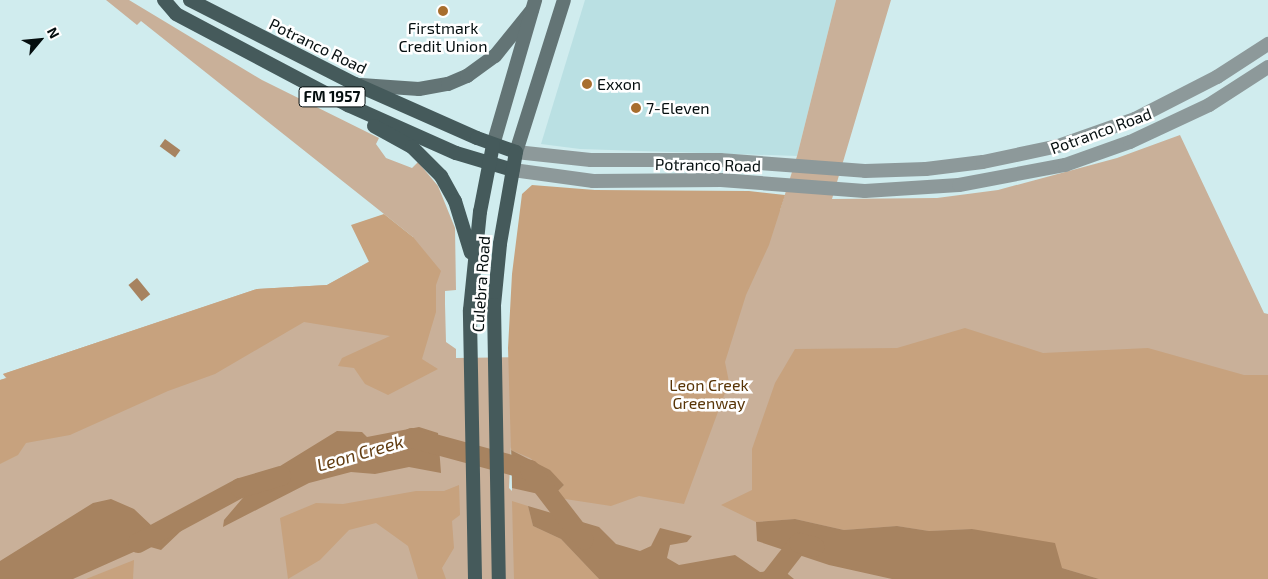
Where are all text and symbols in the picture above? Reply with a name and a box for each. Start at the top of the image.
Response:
marker: Firstmark Credit Union [437,5,449,17]
street label: Potranco Road [266,14,370,78]
north arrow [15,15,65,65]
place label: Firstmark Credit Union [398,18,488,56]
text: N [44,24,64,41]
place label: Exxon [597,74,641,94]
marker: Exxon [581,78,593,90]
road number: FM 1957 [298,84,366,110]
place label: 7-Eleven [646,98,710,118]
marker: 7-Eleven [630,102,642,114]
street label: Potranco Road [1048,104,1154,158]
street label: Potranco Road [655,154,761,176]
street label: Culebra Road [468,235,494,333]
park label: Leon Creek Greenway [669,375,749,413]
water label: Leon Creek [314,430,406,476]

